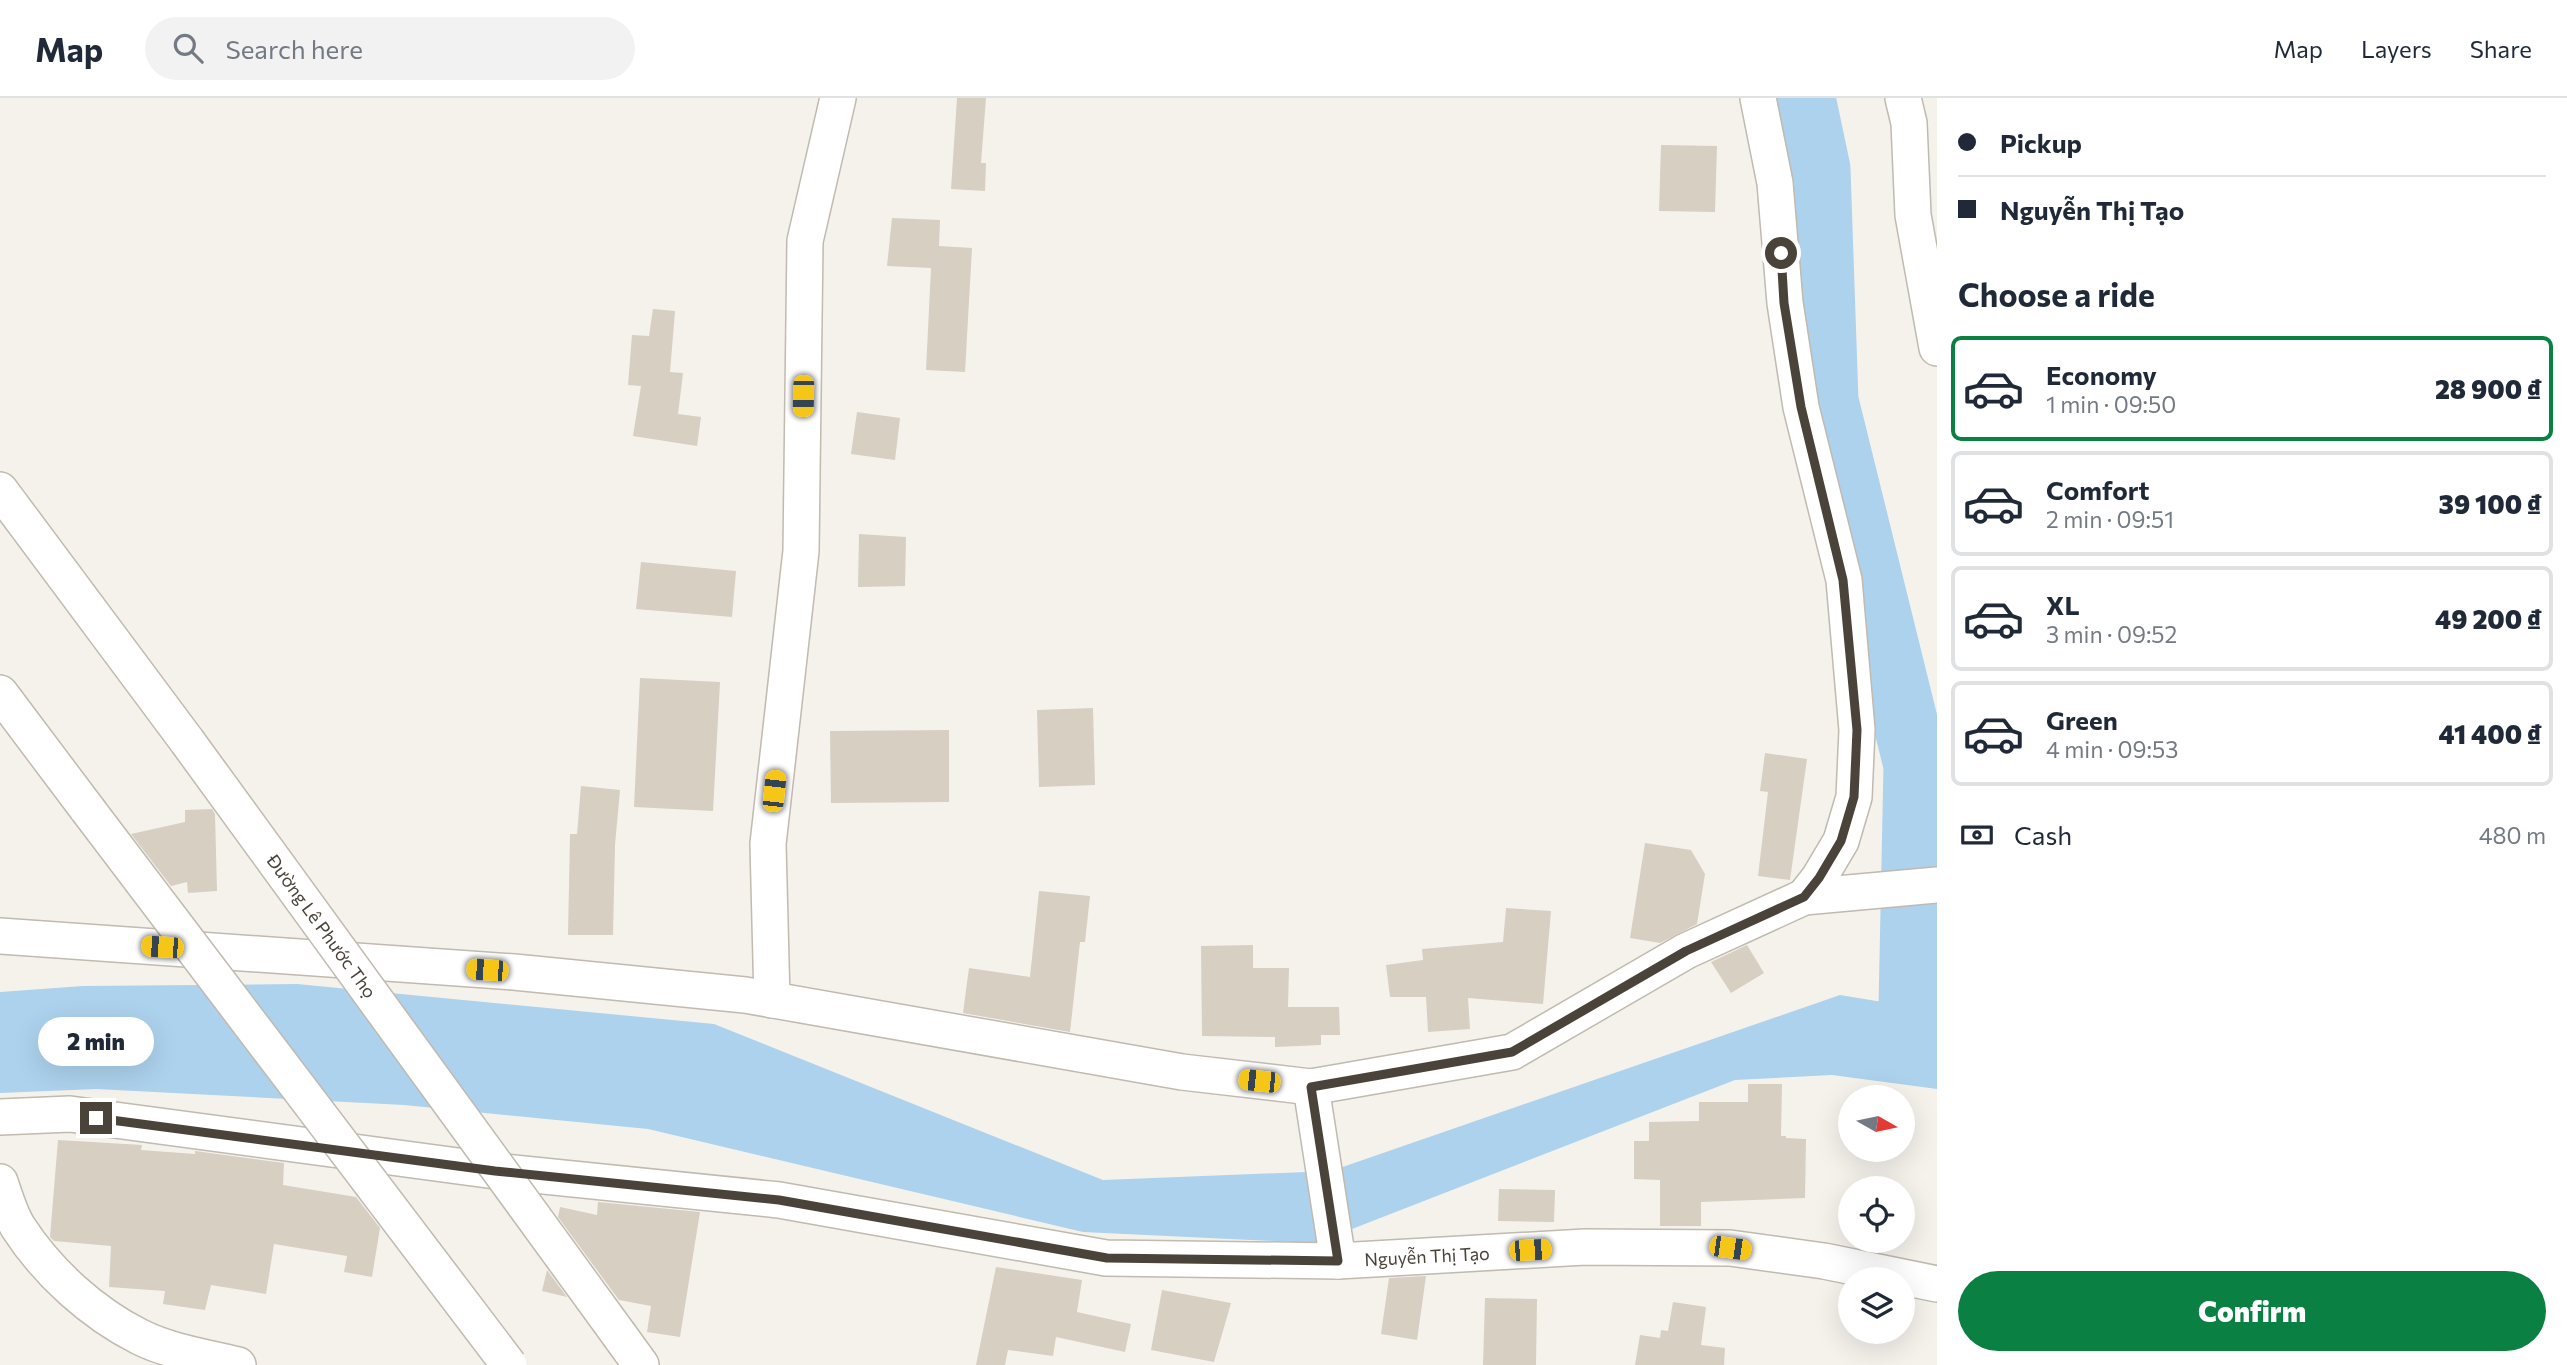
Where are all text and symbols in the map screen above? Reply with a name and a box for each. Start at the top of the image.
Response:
search box [145,17,635,80]
text: Map [35,28,103,69]
icon: search [169,29,207,67]
text: Search here [225,33,363,64]
text: Map [2274,34,2323,63]
text: Layers [2361,34,2432,63]
text: Share [2470,34,2532,63]
text: Pickup [2000,127,2082,158]
text: Nguyễn Thị Tạo [2000,194,2184,225]
route start [1765,237,1797,269]
text: Choose a ride [1958,274,2155,314]
icon: car [1962,357,2025,420]
text: Economy [2046,359,2157,390]
text: 28 900 ₫ [2435,373,2542,404]
car [793,375,814,417]
text: 1 min · 09:50 [2046,390,2176,418]
icon: car [1962,472,2025,535]
text: Comfort [2046,474,2149,505]
text: 39 100 ₫ [2439,488,2542,519]
text: 2 min · 09:51 [2046,505,2174,533]
icon: car [1962,587,2025,650]
text: XL [2046,589,2080,620]
text: 49 200 ₫ [2435,603,2542,634]
text: 3 min · 09:52 [2046,620,2177,648]
icon: car [1962,702,2025,765]
text: Green [2046,704,2118,735]
text: 41 400 ₫ [2439,718,2542,749]
text: 4 min · 09:53 [2046,735,2178,763]
car [762,769,787,813]
icon: cash [1958,816,1996,854]
text: Cash [2014,819,2072,850]
text: 480 m [2479,821,2546,849]
street label: Đường Lê Phước Thọ [262,849,381,1002]
car [141,935,184,959]
car [466,958,509,982]
callout: 2 min [38,1016,154,1066]
text: 2 min [67,1027,125,1055]
car [1238,1068,1281,1094]
north arrow [1838,1085,1914,1162]
map controls [1838,1085,1915,1344]
route end [80,1102,112,1134]
button: locate [1838,1176,1915,1253]
car [1708,1235,1753,1261]
car [1509,1238,1552,1262]
street label: Nguyễn Thị Tạo [1364,1242,1490,1270]
button: layers [1838,1267,1915,1344]
button: Confirm [1958,1271,2546,1351]

